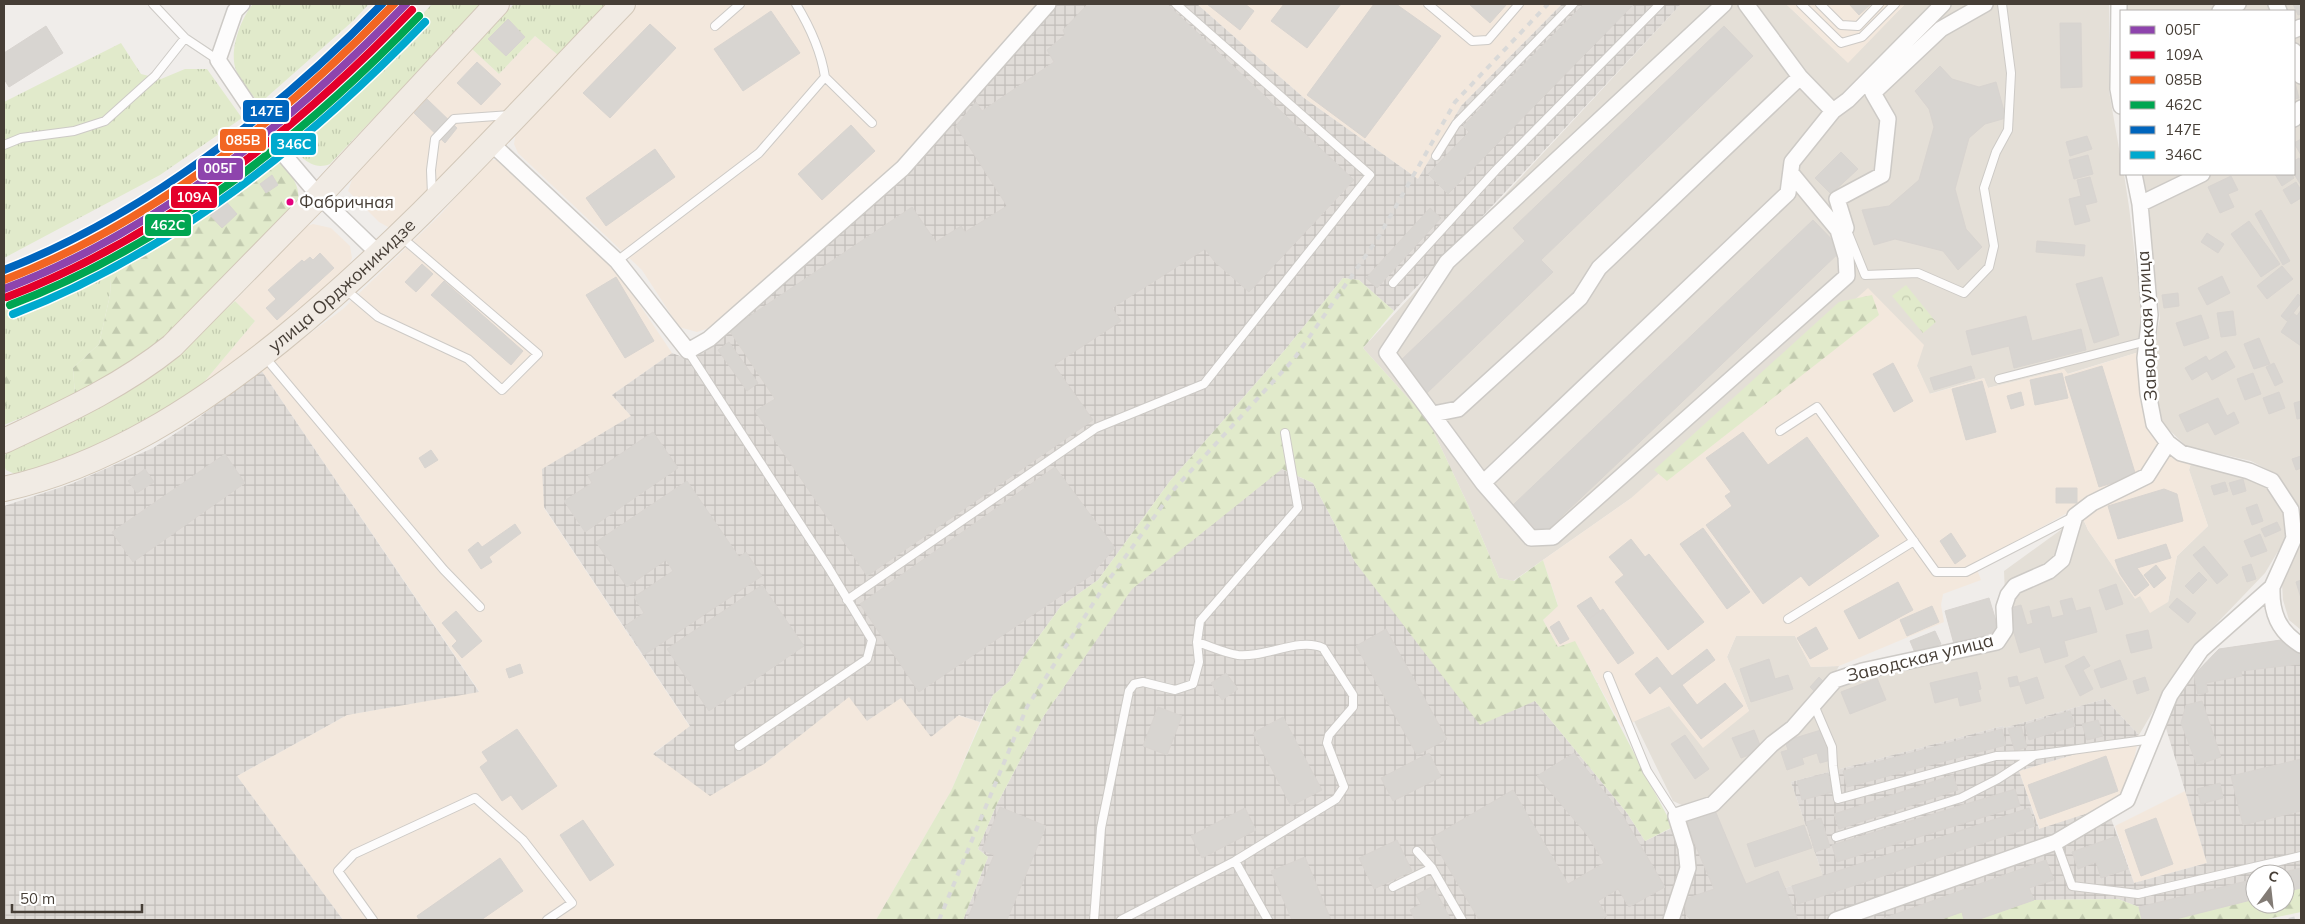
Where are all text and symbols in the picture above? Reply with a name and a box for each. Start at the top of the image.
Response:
legend [2120,10,2295,175]
text: 005Г [2165,20,2201,39]
text: 109А [2165,45,2203,64]
text: 085В [2165,70,2202,89]
text: 462С [2165,95,2202,114]
line badge: 147Е [242,99,290,123]
text: 147Е [249,102,283,120]
text: 147Е [2165,120,2201,139]
line badge: 085В [219,128,267,152]
text: 085В [226,131,261,149]
line badge: 346С [270,132,317,156]
text: 346С [277,135,311,153]
text: 346С [2165,145,2202,164]
line badge: 005Г [197,157,244,181]
text: 005Г [203,159,237,177]
line badge: 109А [170,185,218,209]
text: 109А [176,188,212,206]
place label: Фабричная [299,191,394,212]
marker: Фабричная [285,197,295,207]
line badge: 462С [144,213,192,237]
street label: улица Орджоникидзе [263,213,420,357]
text: 462С [151,216,185,234]
street label: Заводская улица [2131,250,2162,402]
street label: Заводская улица [1844,628,1996,687]
north arrow [2245,864,2295,914]
text: С [2266,867,2280,886]
scale bar [12,882,142,914]
text: 50 m [20,889,55,908]

